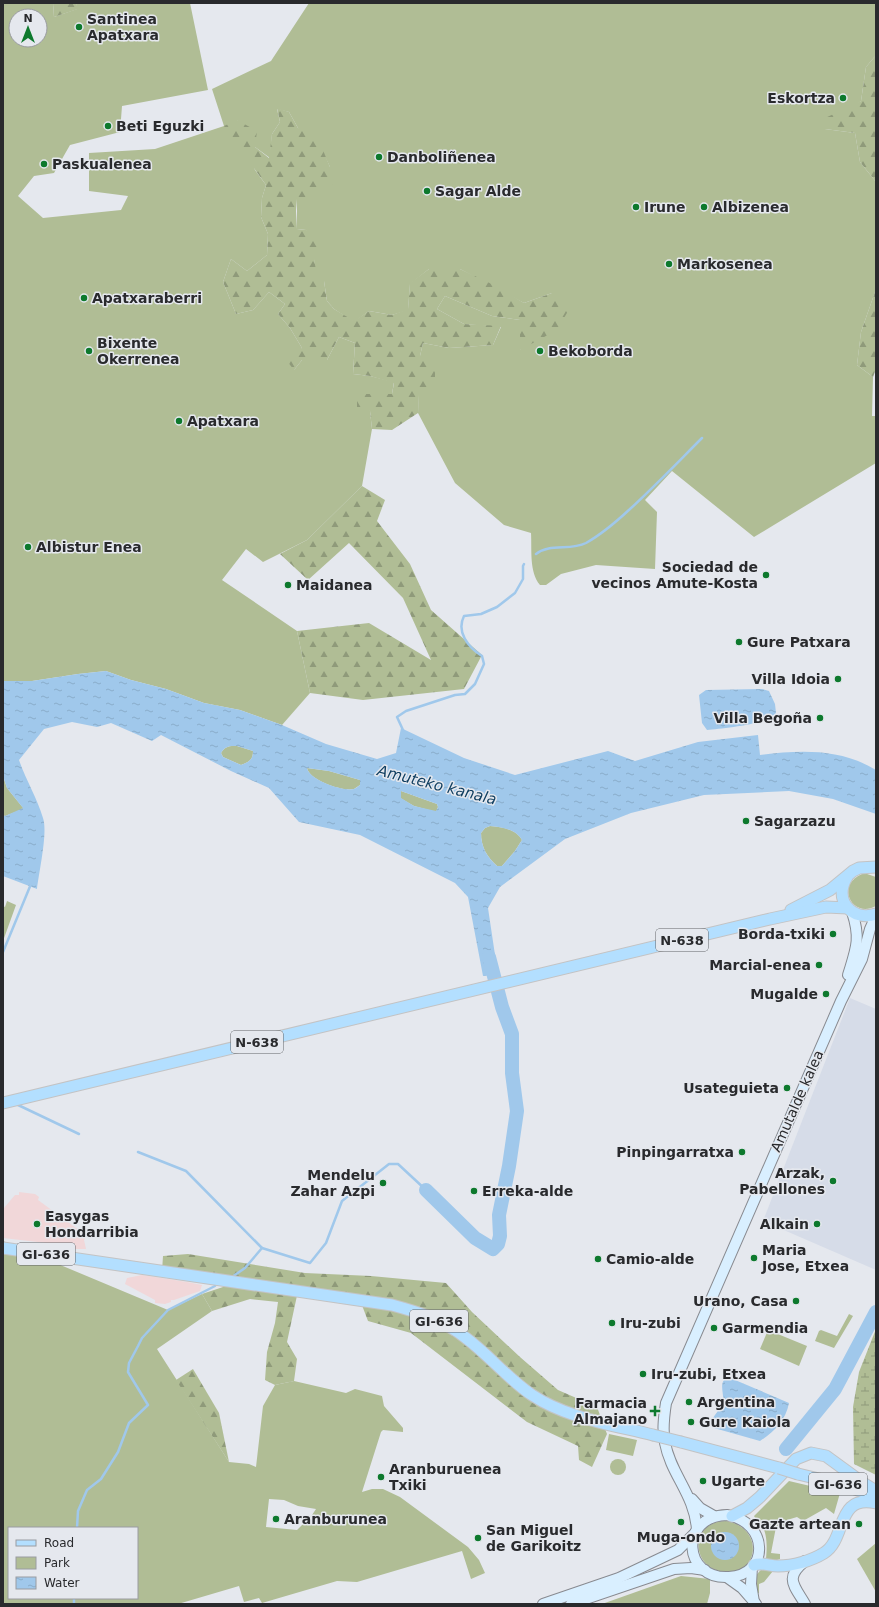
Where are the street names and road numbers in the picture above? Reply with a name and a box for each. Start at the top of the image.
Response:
road number: N-638 [656,929,708,951]
road number: N-638 [231,1031,283,1053]
street label: Amutalde kalea [767,1048,827,1154]
road number: GI-636 [17,1243,75,1265]
road number: GI-636 [410,1310,468,1332]
road number: GI-636 [809,1473,867,1495]

